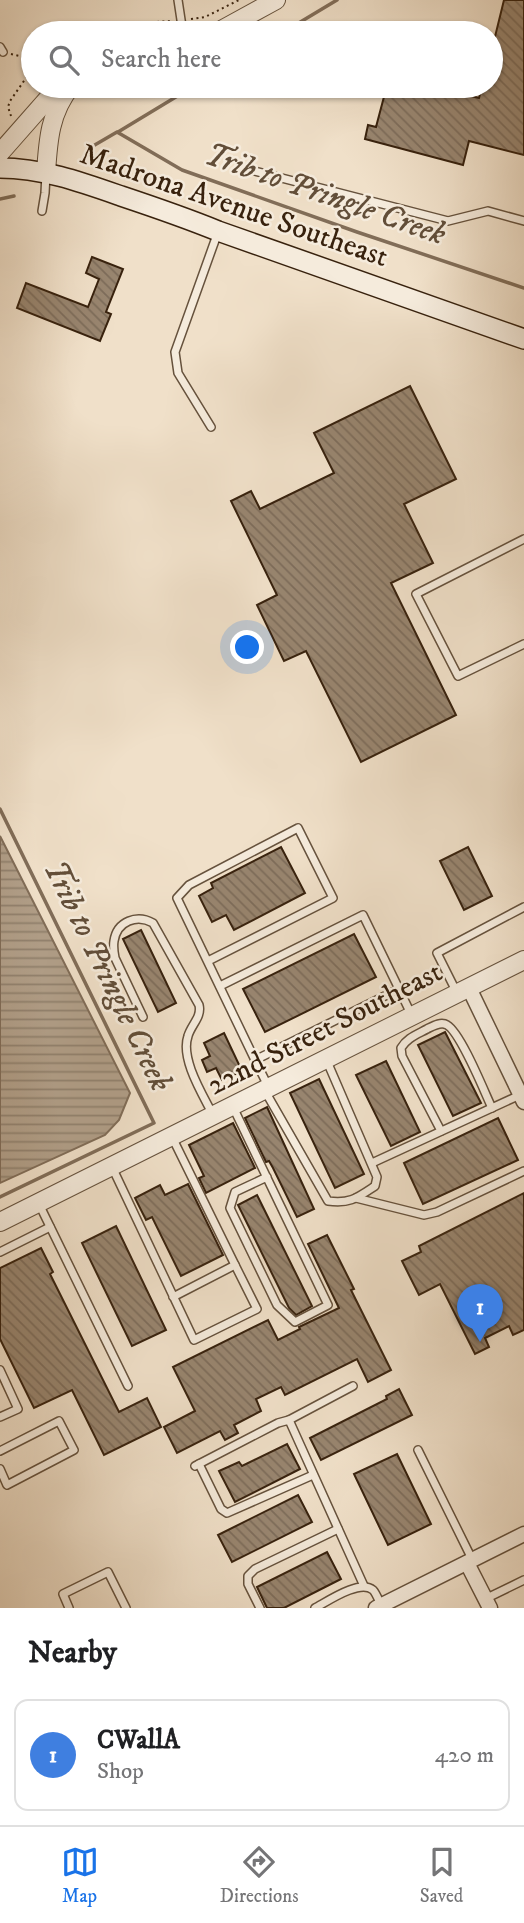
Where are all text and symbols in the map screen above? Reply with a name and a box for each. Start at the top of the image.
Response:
search box [21,21,503,98]
icon: search [45,41,83,79]
text: Search here [101,43,221,76]
water label: Trib to Pringle Creek [199,135,451,255]
street label: Madrona Avenue Southeast [75,136,393,276]
your location [230,630,264,664]
water label: Trib to Pringle Creek [34,854,181,1099]
street label: 22nd Street Southeast [201,954,449,1104]
pin: 1 [457,1284,503,1342]
text: Nearby [28,1635,117,1672]
text: CWallA [97,1724,180,1757]
text: 1 [49,1741,57,1770]
text: 420 m [435,1741,494,1770]
text: Shop [97,1757,144,1786]
tab: Map [61,1843,99,1908]
tab: Directions [220,1843,299,1908]
tab: Saved [420,1843,463,1908]

